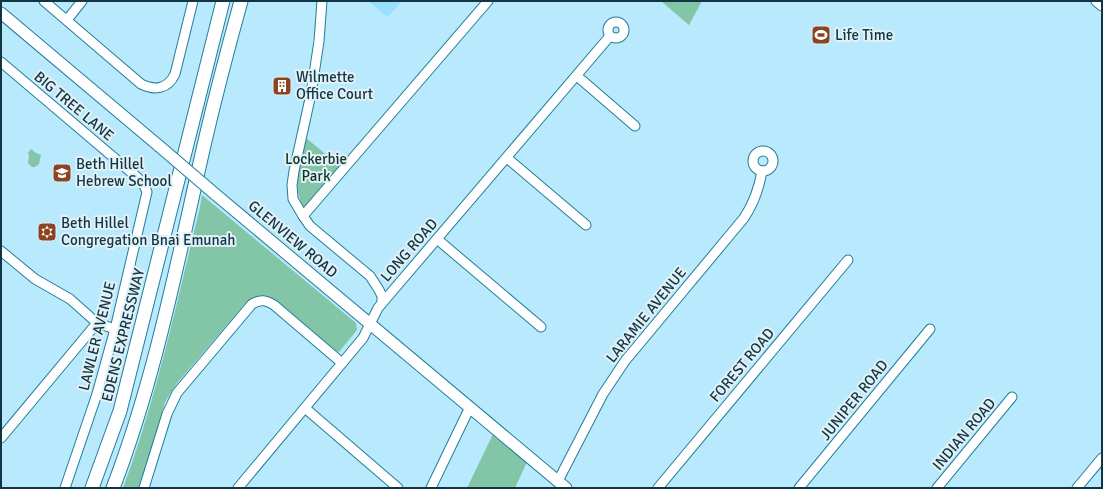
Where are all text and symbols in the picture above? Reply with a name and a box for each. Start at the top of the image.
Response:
sports icon: Life Time [810,24,832,46]
place label: Life Time [835,26,893,44]
street label: BIG TREE LANE [30,67,118,145]
place label: Wilmette Office Court [296,68,373,103]
building icon: Wilmette Office Court [271,75,293,97]
park label: Lockerbie Park [285,150,347,185]
place label: Beth Hillel Hebrew School [76,155,172,190]
school or university icon: Beth Hillel Hebrew School [51,162,73,184]
street label: GLENVIEW ROAD [245,196,341,282]
place label: Beth Hillel Congregation Bnai Emunah [61,214,236,249]
street label: LONG ROAD [377,215,441,285]
synagogue icon: Beth Hillel Congregation Bnai Emunah [36,221,58,243]
street label: LARAMIE AVENUE [602,264,690,366]
street label: EDENS EXPRESSWAY [98,266,148,403]
street label: LAWLER AVENUE [75,280,119,392]
street label: FOREST ROAD [706,324,778,406]
street label: JUNIPER ROAD [816,356,892,444]
street label: INDIAN ROAD [929,394,999,474]

